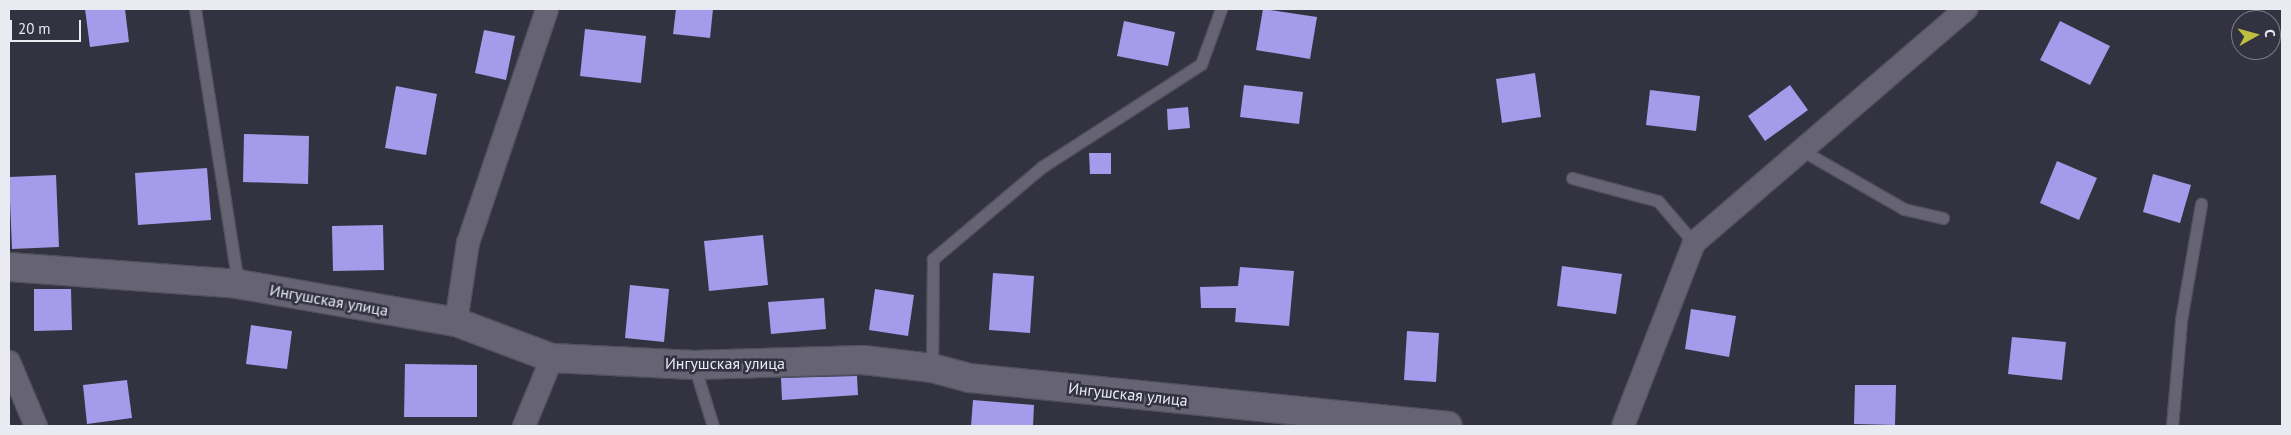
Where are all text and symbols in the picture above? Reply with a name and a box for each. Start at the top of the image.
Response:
scale bar [12,10,84,42]
north arrow [2231,10,2281,60]
text: 20 m [18,19,51,38]
text: С [2260,28,2279,38]
street label: Ингушская улица [268,280,390,320]
street label: Ингушская улица [665,353,785,373]
street label: Ингушская улица [1067,378,1189,410]

